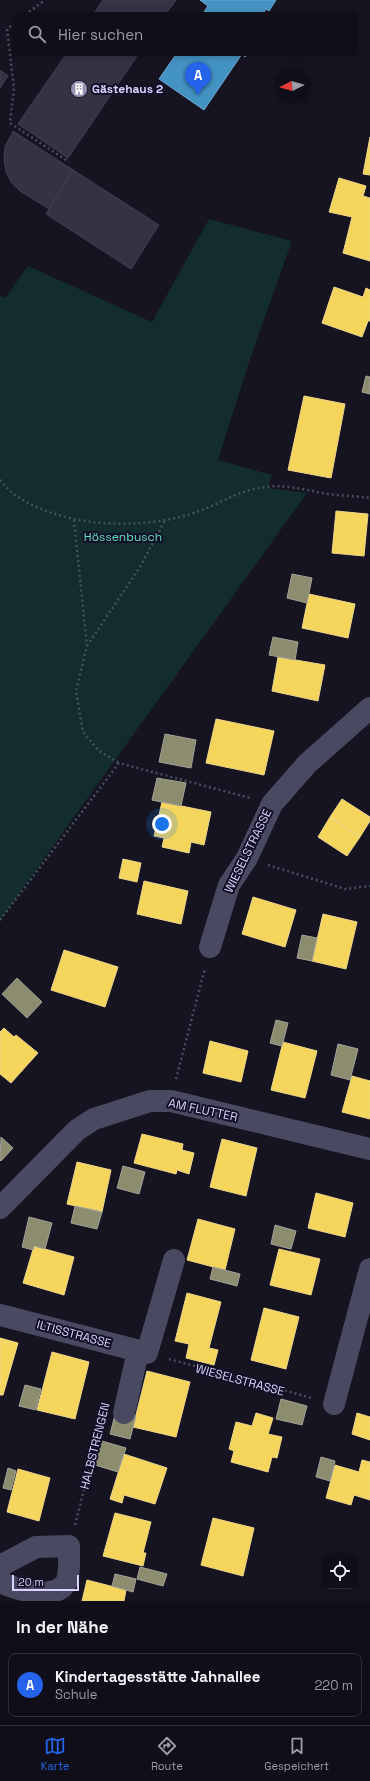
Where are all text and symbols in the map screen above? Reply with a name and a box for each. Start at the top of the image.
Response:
search box [12,12,358,56]
icon: search [26,23,48,45]
text: Hier suchen [58,25,143,44]
pin: A [185,62,211,95]
north arrow [274,68,310,104]
building icon: Gästehaus 2 [69,79,89,99]
place label: Gästehaus 2 [92,81,163,97]
park label: Hössenbusch [84,529,162,545]
street label: WIESELSTRASSE [221,806,275,896]
your location [152,814,172,834]
street label: AM FLUTTER [167,1095,239,1125]
street label: ILTISSTRASSE [35,1316,113,1352]
street label: WIESELSTRASSE [194,1360,286,1400]
street label: HALBSTRENGEN [76,1401,114,1491]
map controls [322,1553,358,1589]
button: locate [322,1553,358,1589]
scale bar [12,1573,79,1592]
text: 20 m [18,1575,44,1589]
text: In der Nähe [16,1616,108,1638]
text: Kindertagesstätte Jahnallee [55,1667,260,1686]
text: A [26,1677,34,1694]
text: 220 m [314,1677,353,1694]
text: Schule [55,1686,97,1703]
tab: Karte [41,1735,69,1773]
tab: Route [151,1735,183,1773]
tab: Gespeichert [264,1735,329,1773]

